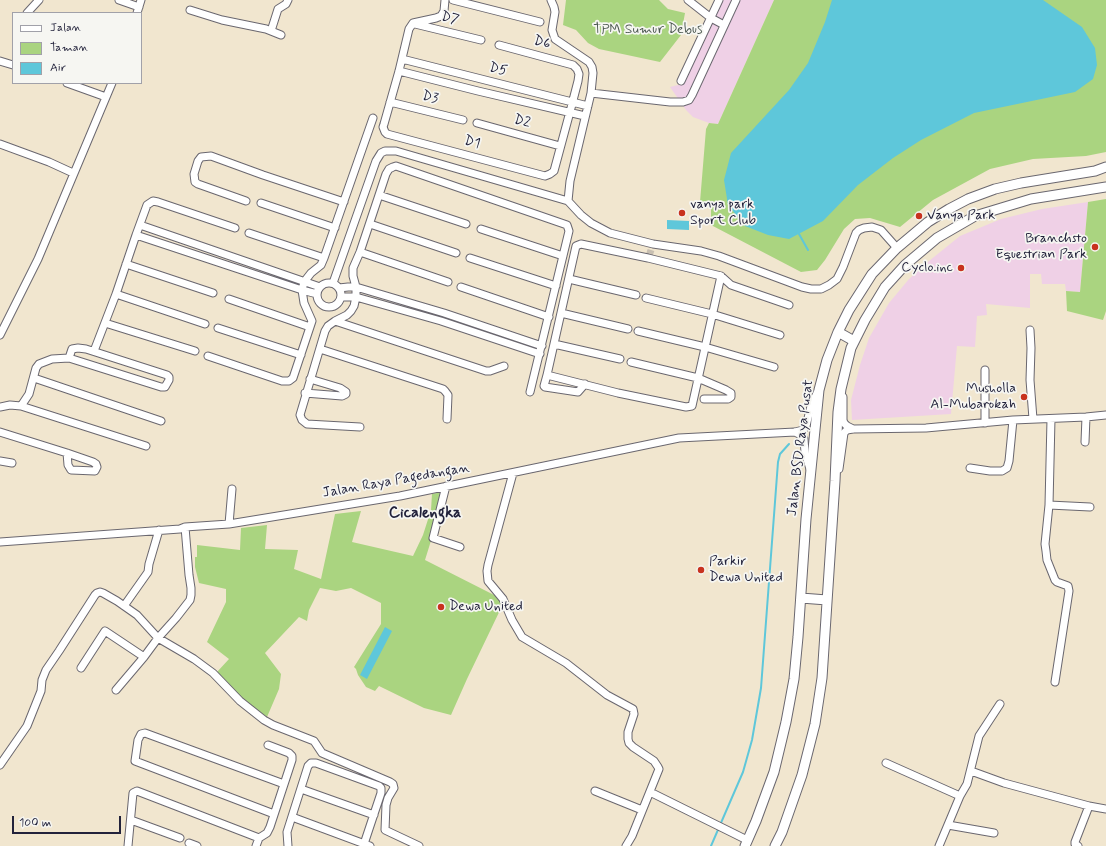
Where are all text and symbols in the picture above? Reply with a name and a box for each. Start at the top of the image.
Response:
street label: D7 [439,9,461,29]
legend [12,12,142,84]
text: Jalan [50,20,81,36]
park label: TPM Sumur Debus [593,22,703,38]
street label: D6 [532,33,552,53]
text: Taman [50,40,88,56]
text: Air [50,60,66,76]
street label: D5 [487,60,509,80]
street label: D3 [420,88,440,108]
street label: D2 [512,112,532,132]
street label: D1 [462,133,482,153]
place label: vanya park Sport Club [690,197,756,230]
marker: vanya park Sport Club [677,208,687,218]
place label: Vanya Park [927,208,995,224]
marker: Vanya Park [914,211,924,221]
place label: Branchsto Equestrian Park [996,231,1087,264]
marker: Branchsto Equestrian Park [1090,242,1100,252]
place label: Cyclo.inc [901,260,953,276]
marker: Cyclo.inc [956,263,966,273]
street label: Jalan BSD Raya Pusat [784,379,818,517]
place label: Musholla Al-Mubarokah [930,381,1016,414]
marker: Musholla Al-Mubarokah [1019,392,1029,402]
street label: Jalan Raya Pagedangan [321,460,471,502]
district label: Cicalengka [389,504,461,524]
place label: Parkir Dewa United [709,554,783,586]
marker: Parkir Dewa United [696,565,706,575]
place label: Dewa United [449,599,523,615]
marker: Dewa United [436,602,446,612]
scale bar [14,808,123,834]
text: 100 m [19,815,51,831]

